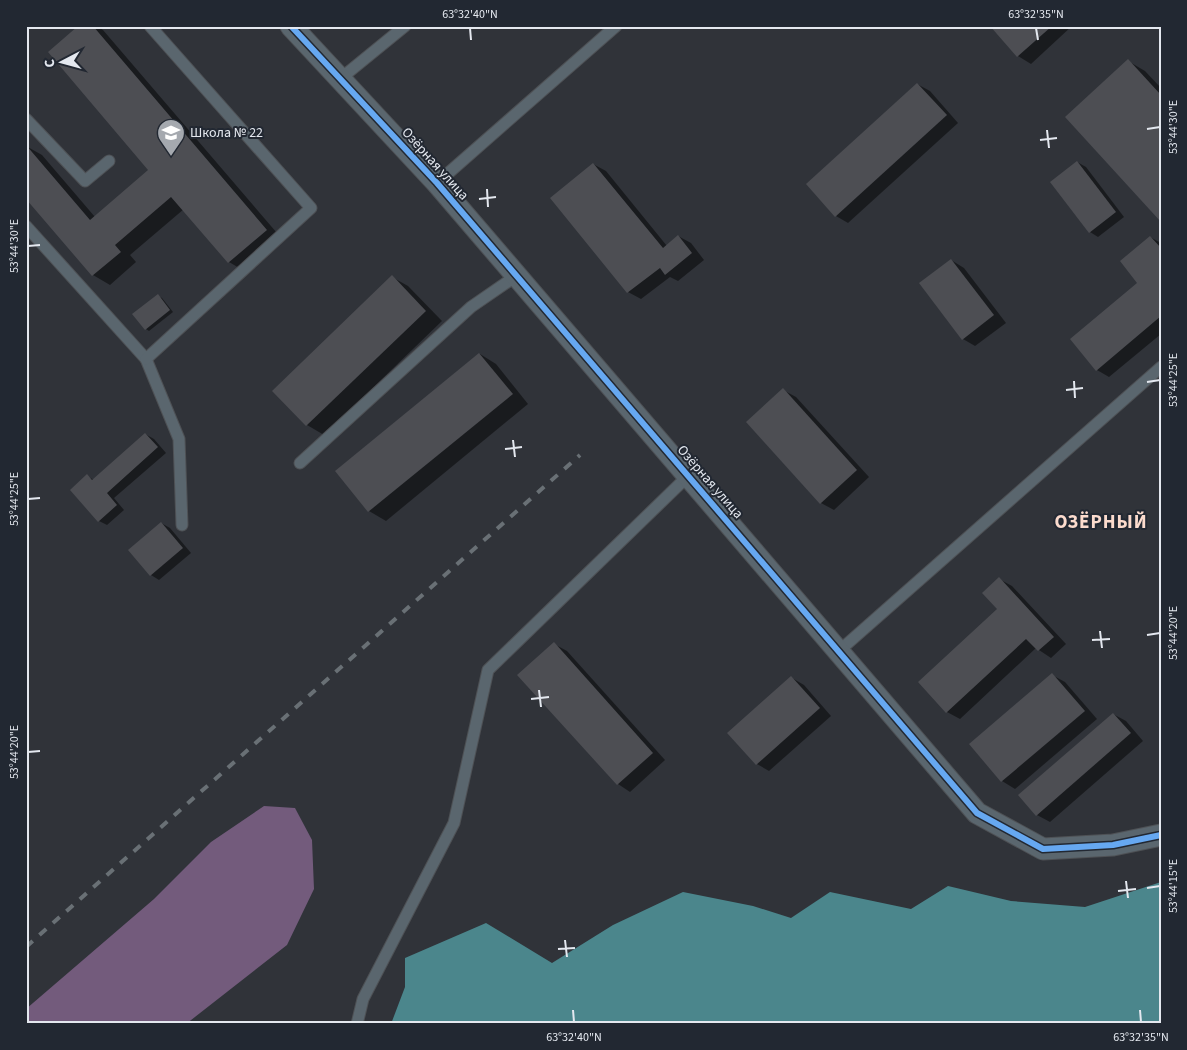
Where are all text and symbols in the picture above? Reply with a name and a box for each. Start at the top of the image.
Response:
text: 63°32'40"N [442,6,498,23]
text: 63°32'35"N [1008,6,1064,23]
north arrow [38,38,88,88]
text: С [40,58,60,68]
text: 53°44'30"E [1165,100,1182,154]
school or university icon: Школа № 22 [156,118,186,157]
place label: Школа № 22 [190,123,263,143]
street label: Озёрная улица [397,123,473,205]
text: 53°44'30"E [6,219,23,273]
text: 53°44'25"E [1165,353,1182,407]
street label: Озёрная улица [672,441,748,523]
text: 53°44'25"E [6,472,23,526]
district label: ОЗЁРНЫЙ [1054,509,1148,536]
text: 53°44'20"E [1165,606,1182,660]
text: 53°44'20"E [6,725,23,779]
text: 53°44'15"E [1165,859,1182,913]
text: 63°32'40"N [546,1029,602,1046]
text: 63°32'35"N [1113,1029,1169,1046]

